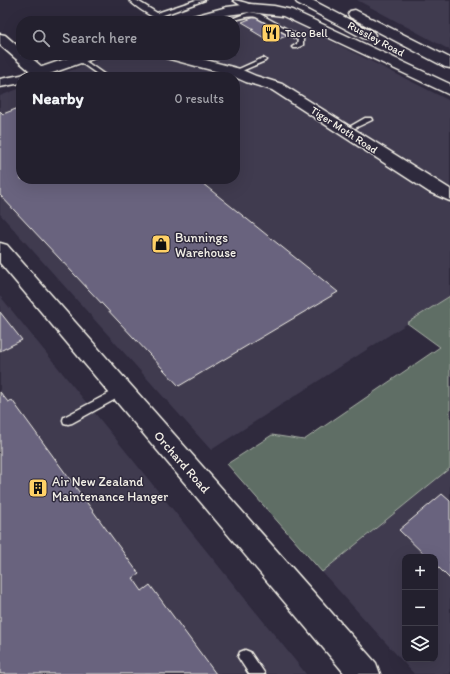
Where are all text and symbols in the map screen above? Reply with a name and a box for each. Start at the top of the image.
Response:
search box [16,16,240,60]
street label: Russley Road [345,19,407,59]
restaurant icon: Taco Bell [260,22,282,44]
icon: search [30,27,52,49]
place label: Taco Bell [285,27,328,40]
text: Search here [62,29,137,47]
text: Nearby [32,88,84,108]
text: 0 results [174,91,224,106]
street label: Tiger Moth Road [308,104,380,157]
place label: Bunnings Warehouse [175,230,236,260]
shop icon: Bunnings Warehouse [150,233,172,255]
street label: Orchard Road [151,428,213,496]
place label: Air New Zealand Maintenance Hanger [52,474,168,504]
building icon: Air New Zealand Maintenance Hanger [27,477,49,499]
map controls [402,554,438,662]
button: + [402,554,438,590]
button: − [402,590,438,626]
button: layers [402,626,438,662]

